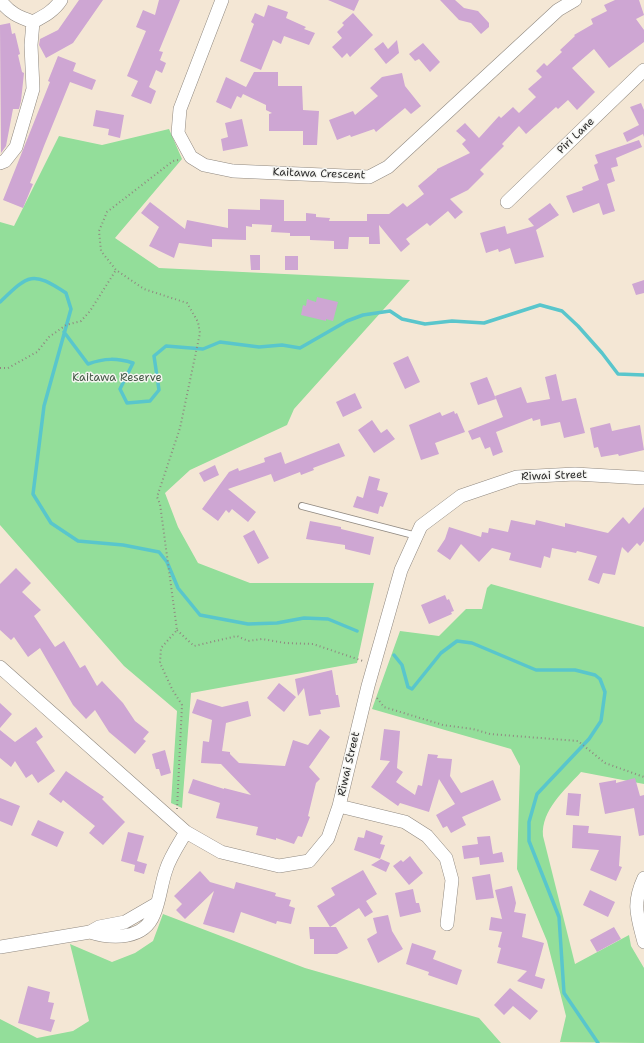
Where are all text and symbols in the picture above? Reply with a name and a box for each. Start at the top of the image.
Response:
street label: Piri Lane [555,115,597,157]
street label: Kaitawa Crescent [272,166,366,182]
park label: Kaitawa Reserve [72,371,162,385]
street label: Riwai Street [521,468,587,484]
street label: Riwai Street [335,730,363,798]

